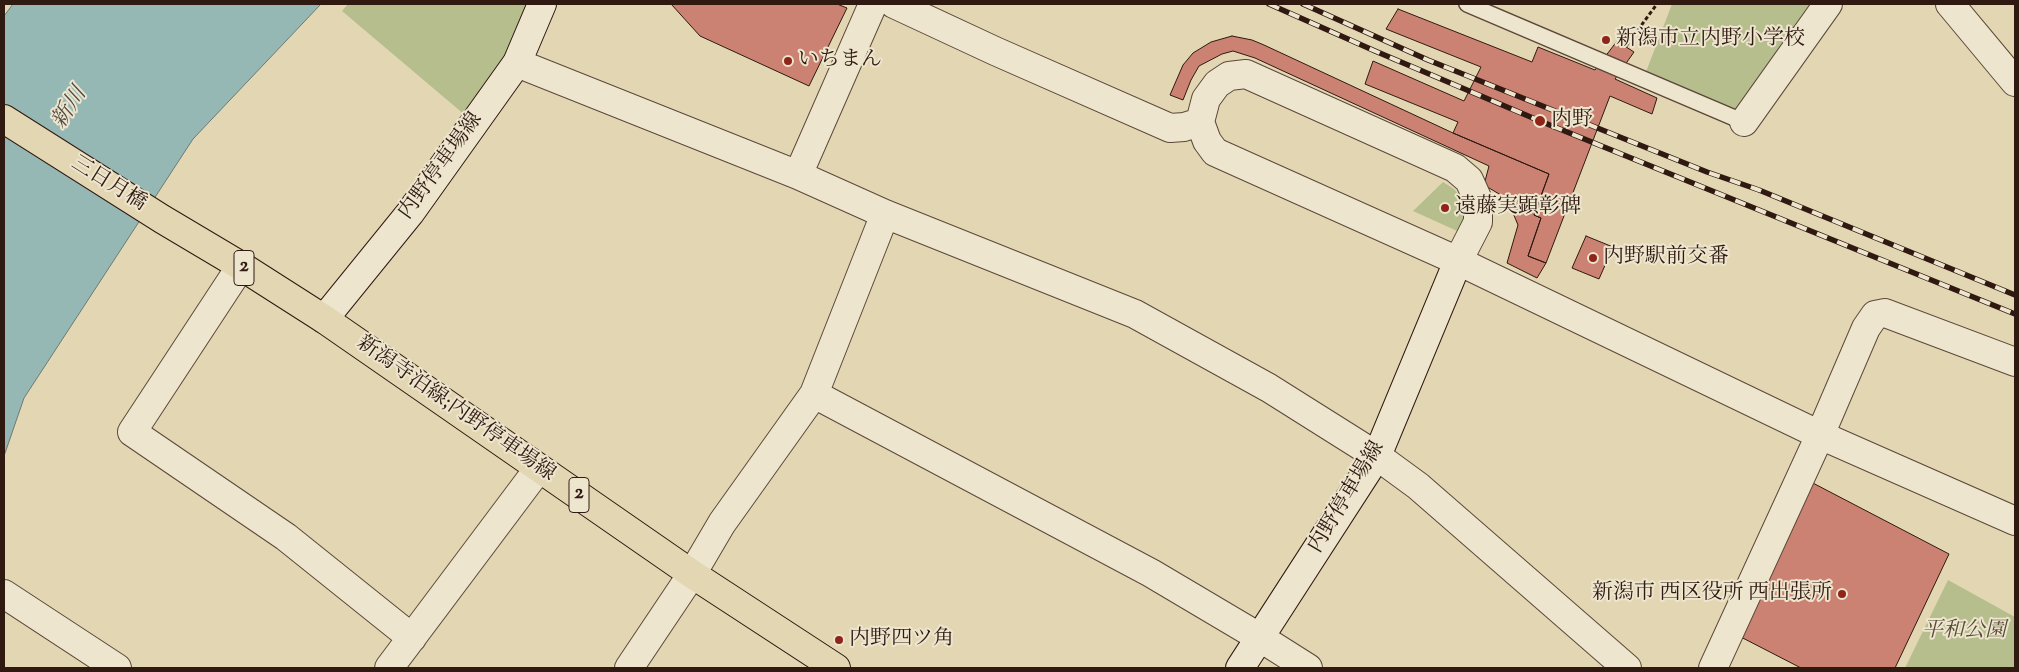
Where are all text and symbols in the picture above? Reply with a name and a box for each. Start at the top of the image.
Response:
place label: 新潟市立内野小学校 [1616,27,1805,53]
marker: 新潟市立内野小学校 [1600,34,1612,46]
place label: いちまん [798,48,882,74]
marker: いちまん [782,55,794,67]
water label: 新川 [48,83,94,135]
place label: 内野 [1551,108,1593,134]
street label: 内野停車場線 [395,109,489,225]
marker: 内野 [1533,114,1547,128]
street label: 三日月橋 [66,152,150,218]
place label: 遠藤実顕彰碑 [1455,195,1581,221]
marker: 遠藤実顕彰碑 [1439,202,1451,214]
place label: 内野駅前交番 [1603,245,1729,271]
road number: 2 [234,250,254,286]
marker: 内野駅前交番 [1587,252,1599,264]
street label: 新潟寺泊線;内野停車場線 [351,332,559,488]
street label: 内野停車場線 [1305,438,1391,558]
road number: 2 [569,478,589,512]
place label: 新潟市 西区役所 西出張所 [1592,581,1832,607]
marker: 新潟市 西区役所 西出張所 [1836,588,1848,600]
park label: 平和公園 [1922,619,2006,645]
place label: 内野四ツ角 [849,627,954,653]
marker: 内野四ツ角 [833,634,845,646]

